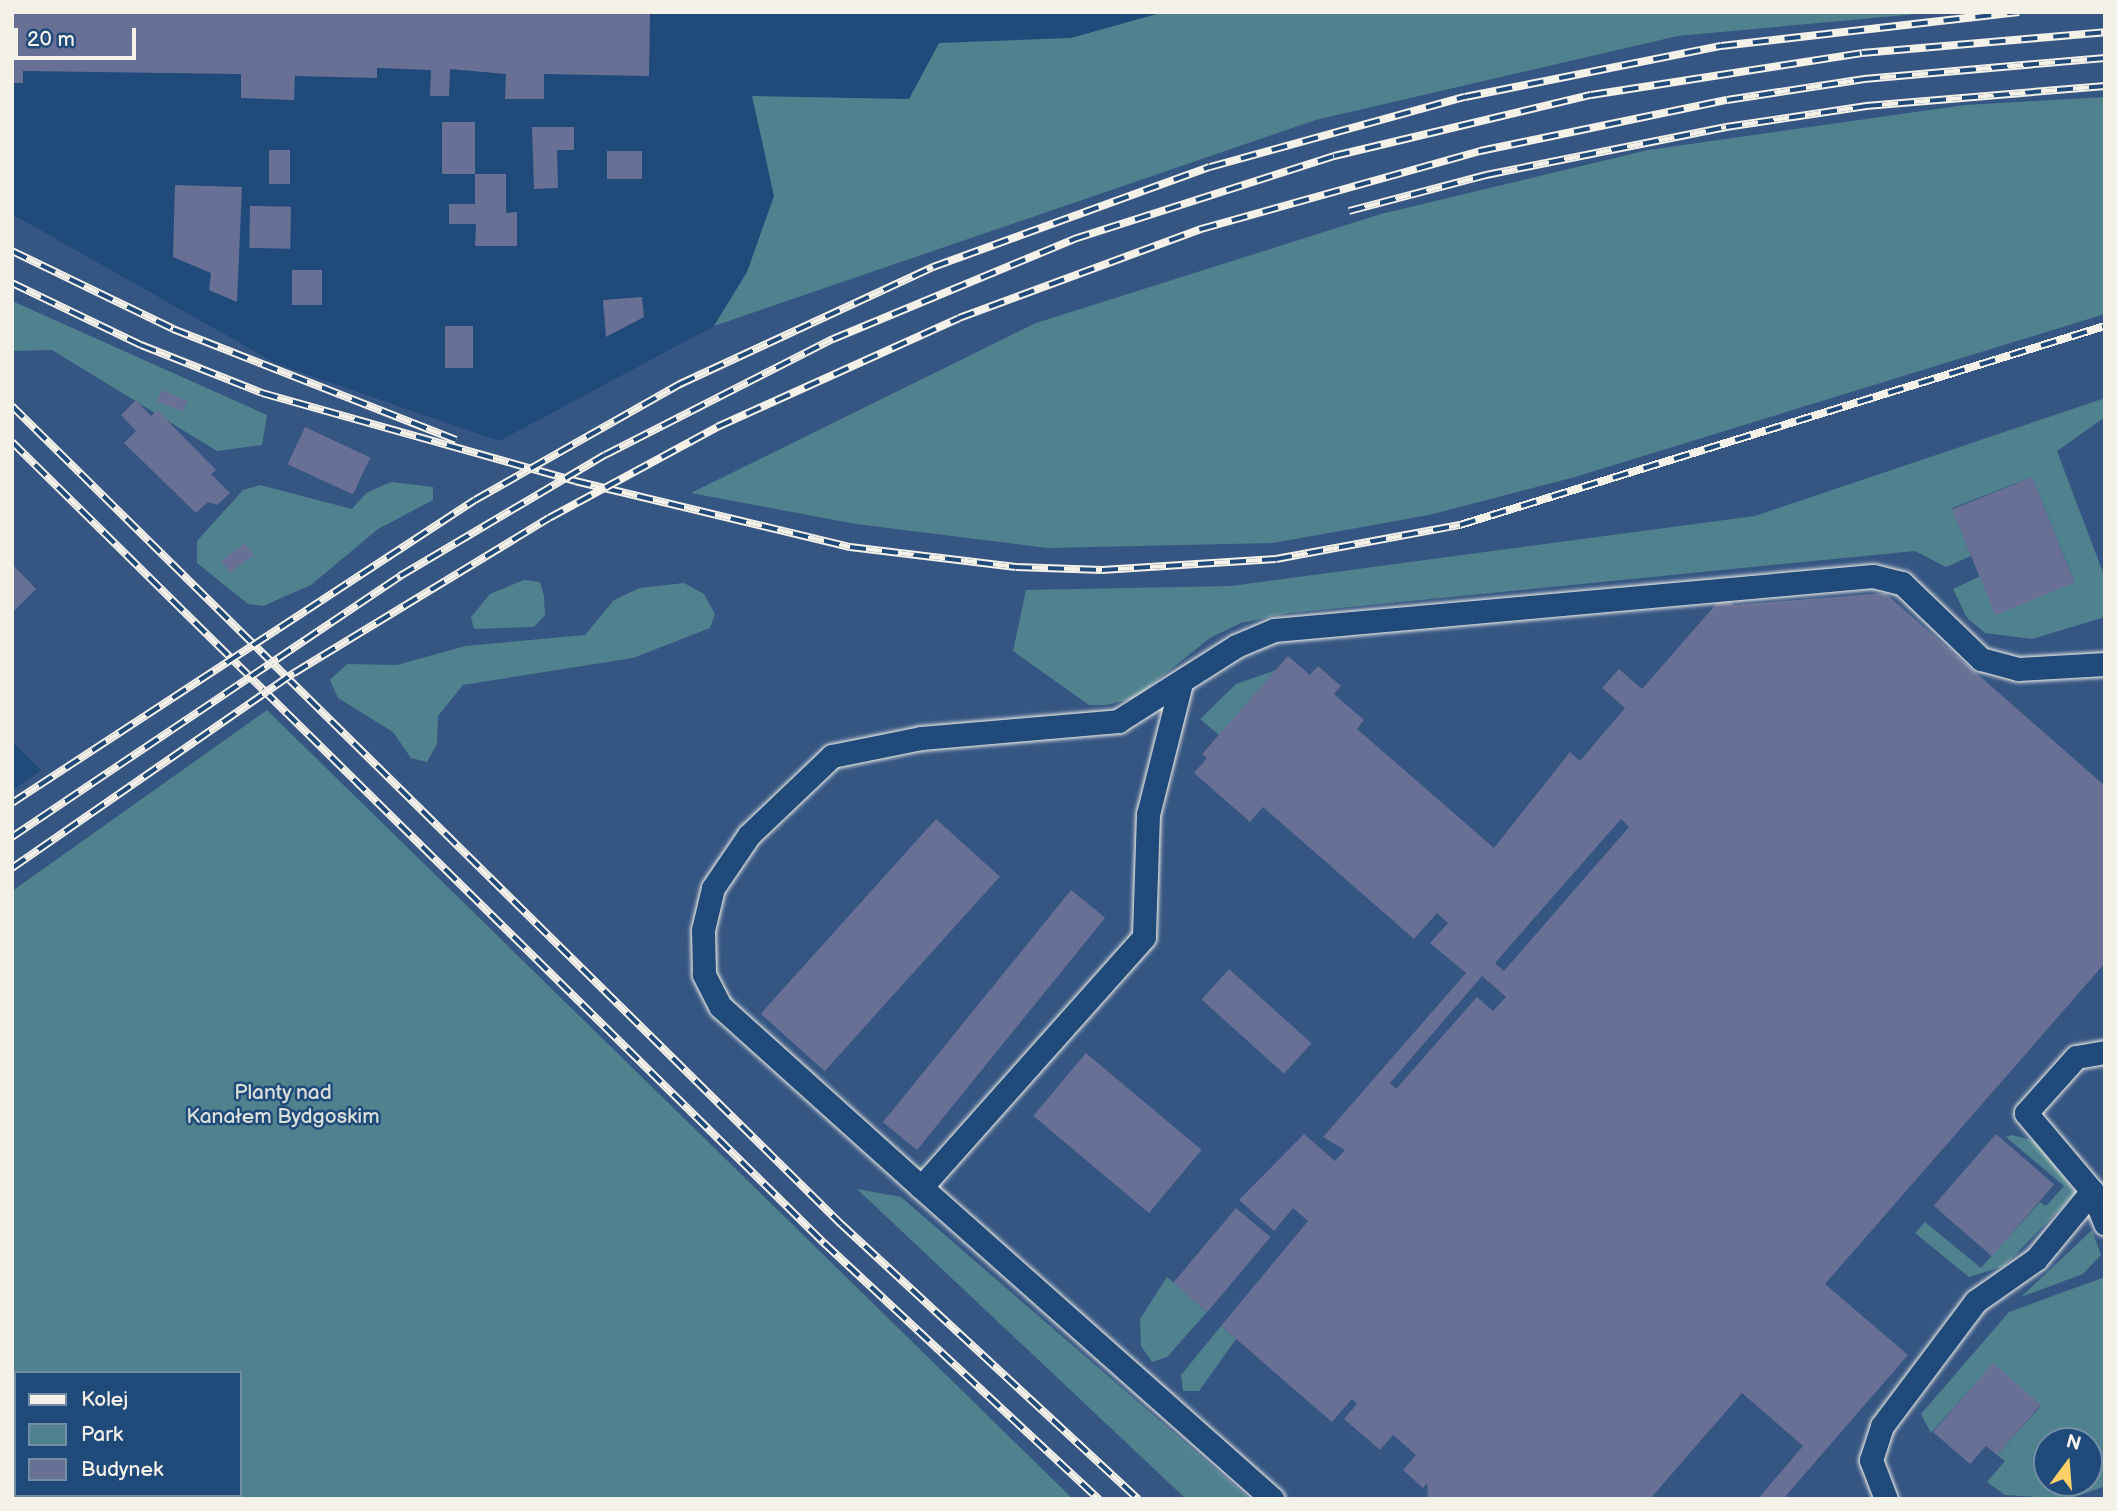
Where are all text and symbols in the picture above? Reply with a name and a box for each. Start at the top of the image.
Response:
scale bar [18,14,140,58]
text: 20 m [27,27,75,52]
park label: Planty nad Kanałem Bydgoskim [186,1080,380,1130]
legend [14,1371,242,1497]
text: Kolej [81,1387,128,1412]
text: Park [81,1422,123,1447]
north arrow [2033,1427,2103,1497]
text: N [2063,1430,2083,1456]
text: Budynek [81,1457,163,1482]

